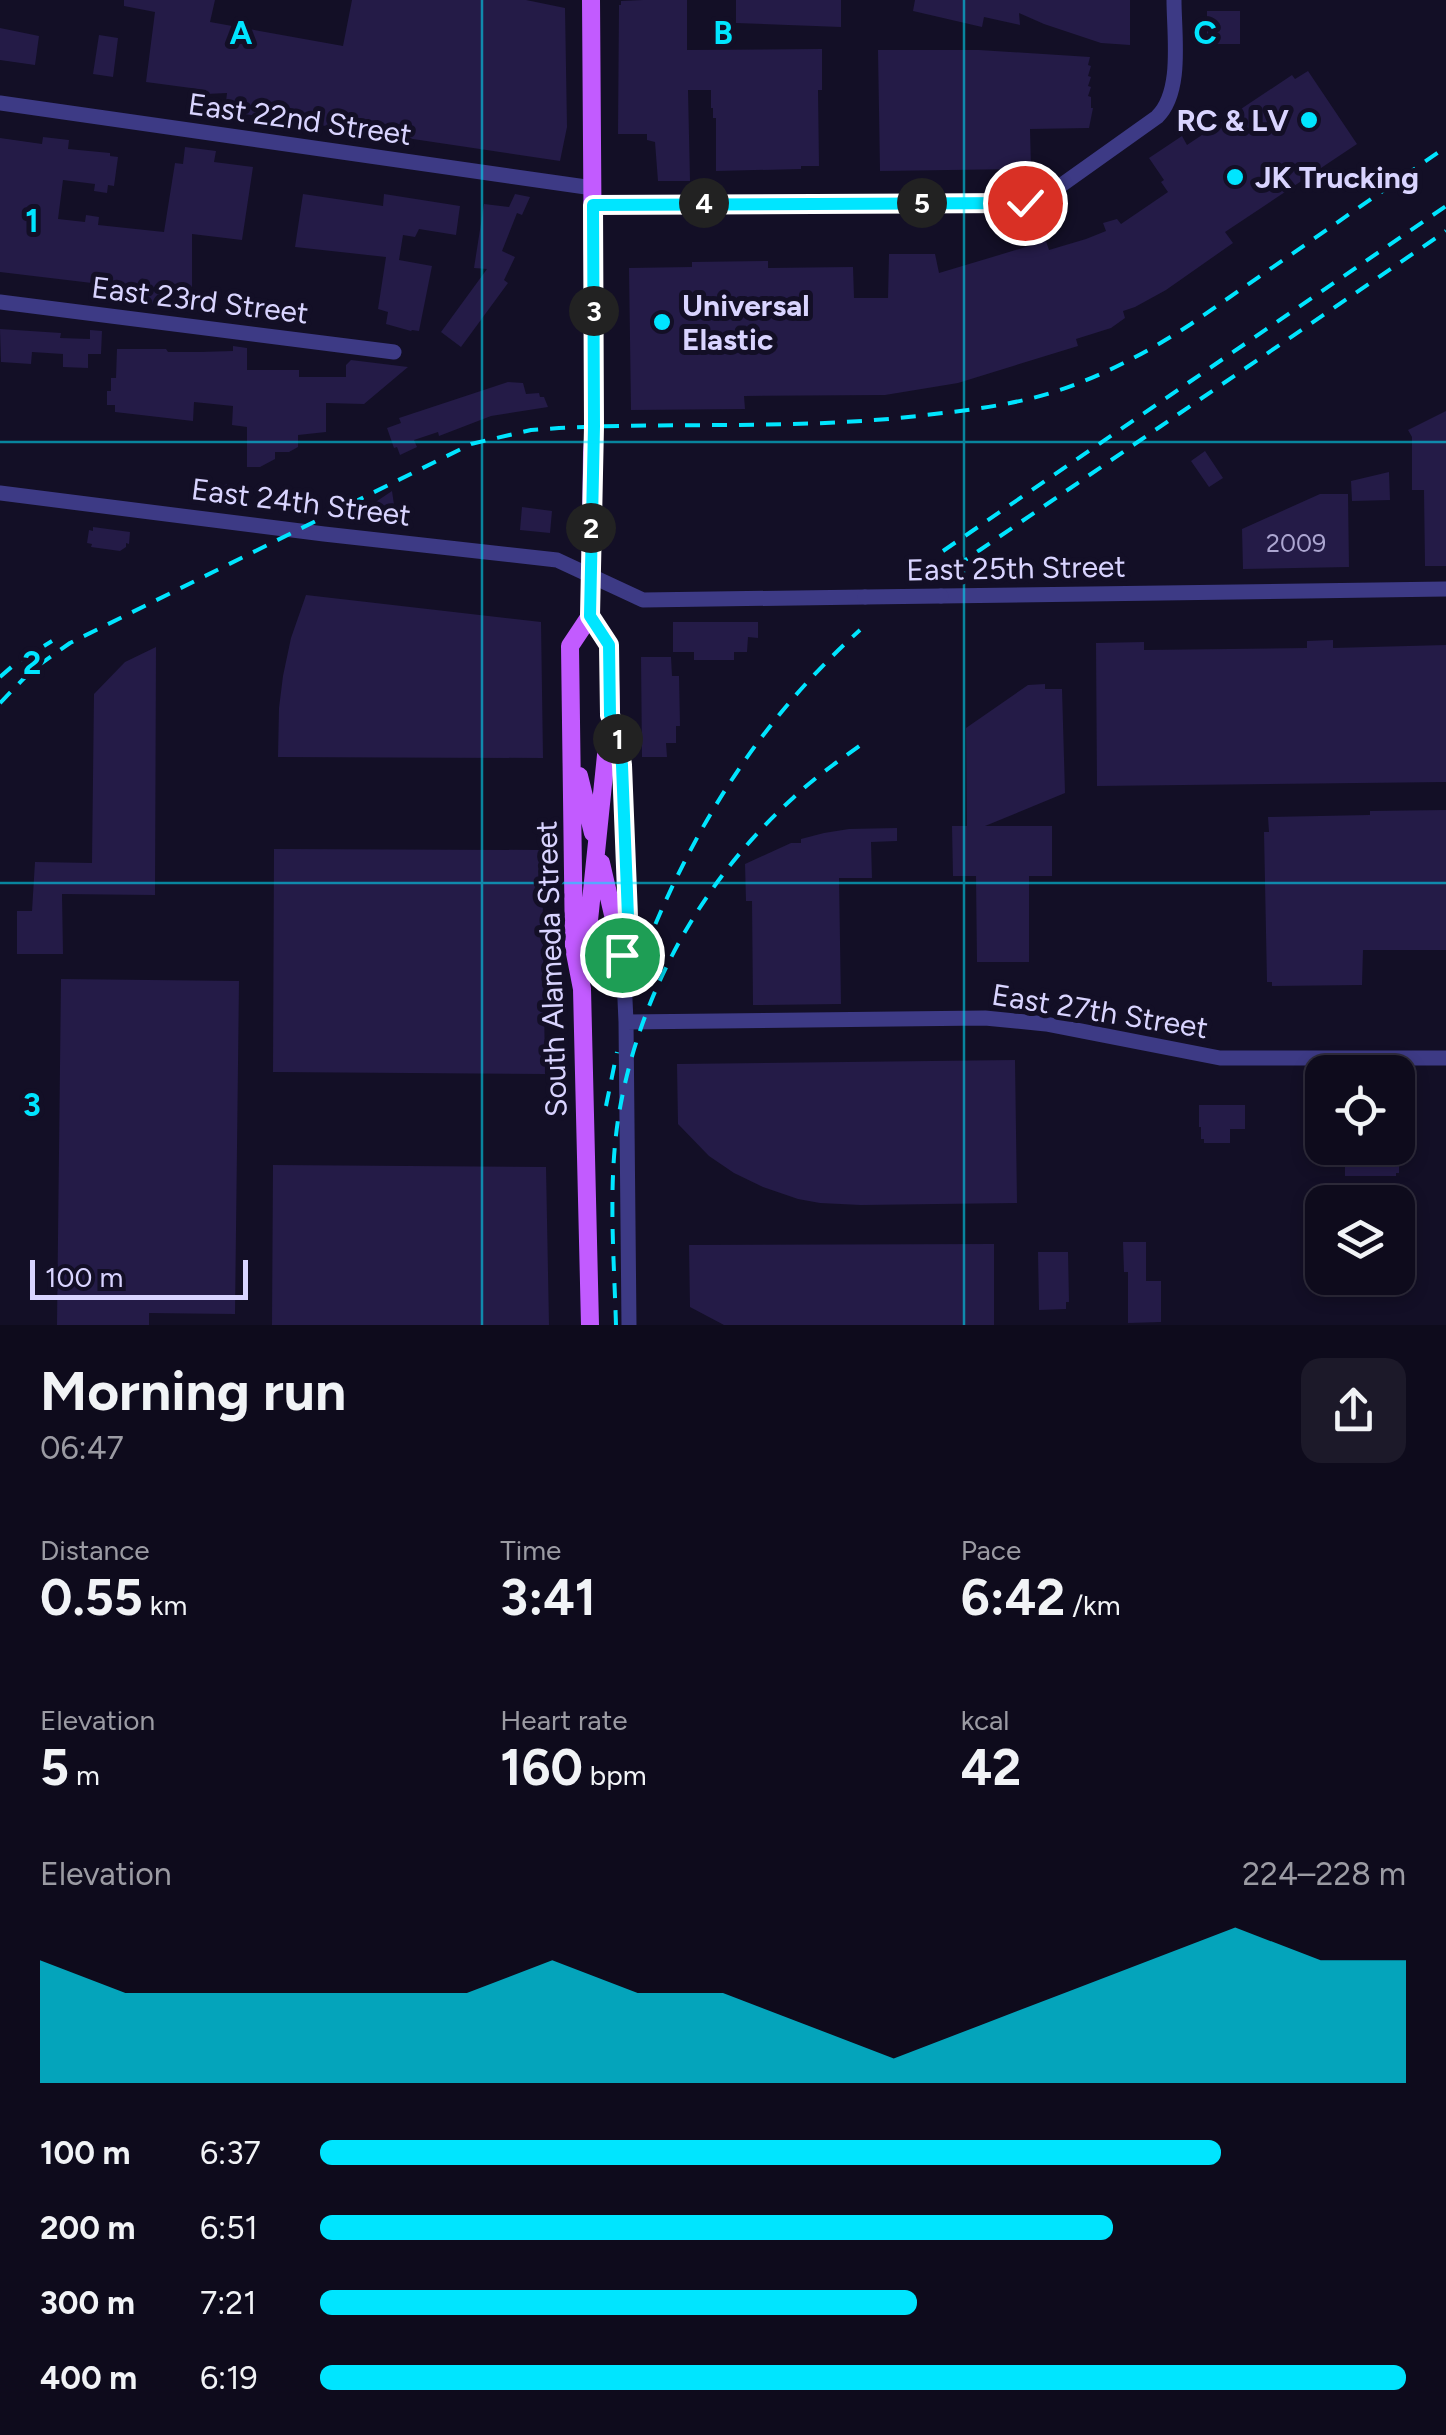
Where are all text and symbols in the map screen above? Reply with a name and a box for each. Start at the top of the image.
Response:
text: A [230,14,253,52]
text: B [713,14,733,52]
text: C [1193,14,1217,52]
street label: East 22nd Street [186,85,414,153]
place label: RC & LV [1176,102,1289,139]
marker: RC & LV [1298,109,1320,131]
place label: JK Trucking [1255,159,1419,196]
pin [983,161,1068,246]
marker: JK Trucking [1224,166,1246,188]
icon: check [998,176,1053,231]
pin: 4 [679,178,729,228]
pin: 5 [897,178,947,228]
text: 4 [695,186,713,220]
text: 5 [914,186,930,220]
text: 1 [25,202,39,240]
street label: East 23rd Street [90,268,310,332]
pin: 3 [569,286,619,336]
place label: Universal Elastic [682,287,810,358]
text: 3 [586,294,602,328]
marker: Universal Elastic [651,311,673,333]
street label: East 24th Street [189,470,413,534]
pin: 2 [566,503,616,553]
text: 2 [583,511,599,545]
house number: 2009 [1266,528,1326,558]
street label: East 25th Street [906,548,1126,588]
text: 2 [23,644,41,682]
pin: 1 [593,714,643,764]
text: 1 [612,722,624,756]
street label: South Alameda Street [527,820,575,1118]
pin [580,913,665,998]
icon: arrive [595,928,650,983]
street label: East 27th Street [989,976,1211,1046]
map controls [1305,1055,1415,1295]
button: locate [1305,1055,1415,1165]
text: 3 [23,1086,41,1124]
button: layers [1305,1185,1415,1295]
scale bar [30,1255,248,1300]
text: 100 m [45,1260,123,1294]
text: Morning run [40,1358,346,1424]
button: share [1301,1358,1406,1463]
text: 06:47 [40,1429,124,1467]
text: Distance [40,1533,150,1567]
text: Time [500,1533,561,1567]
text: Pace [961,1533,1021,1567]
text: 0.55 [40,1567,143,1628]
text: 3:41 [500,1567,596,1628]
text: 6:42 [961,1567,1065,1628]
text: km [143,1588,187,1622]
text: /km [1065,1588,1121,1622]
text: Elevation [40,1703,155,1737]
text: Heart rate [500,1703,627,1737]
text: kcal [961,1703,1010,1737]
text: 5 [40,1737,69,1798]
text: 160 [500,1737,583,1798]
text: 42 [961,1737,1021,1798]
text: m [69,1758,100,1792]
text: bpm [583,1758,647,1792]
text: Elevation [40,1855,172,1893]
text: 224–228 m [1242,1855,1406,1893]
text: 100 m [40,2134,131,2172]
text: 6:37 [200,2134,261,2172]
text: 200 m [40,2209,136,2247]
text: 6:51 [200,2209,258,2247]
text: 300 m [40,2284,135,2322]
text: 7:21 [200,2284,256,2322]
text: 400 m [40,2359,137,2397]
text: 6:19 [200,2359,258,2397]

